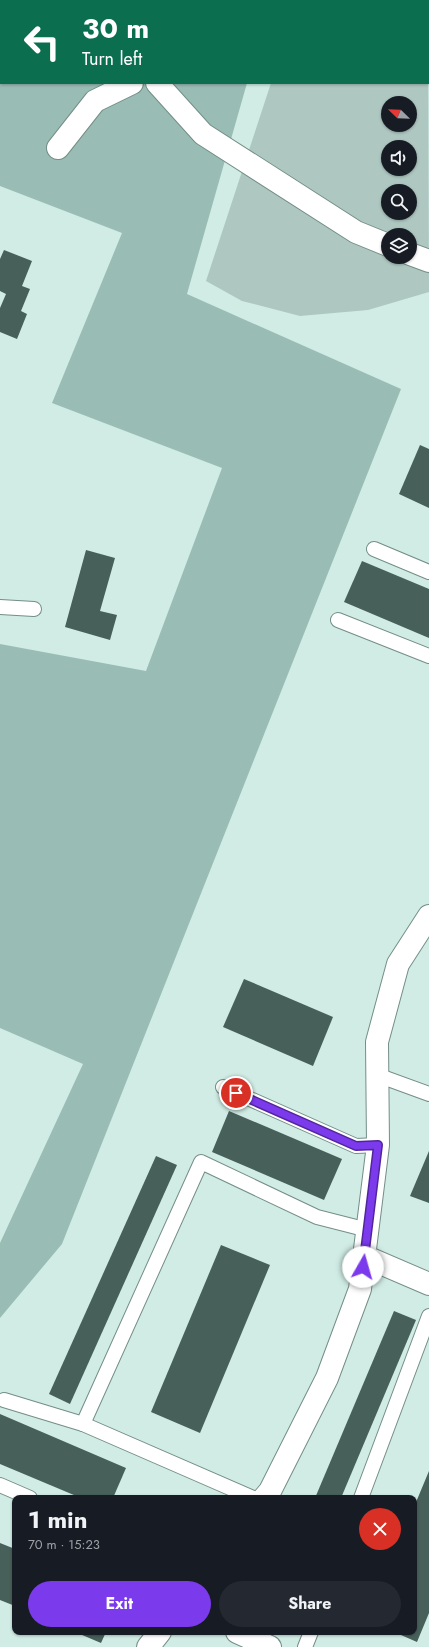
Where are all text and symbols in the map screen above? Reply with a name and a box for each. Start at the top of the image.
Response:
text: 30 m [82,8,149,49]
icon: left [16,16,68,68]
text: Turn left [82,46,142,72]
north arrow [381,96,417,132]
map controls [381,96,417,264]
button: sound [381,140,417,176]
button: search [381,184,417,220]
button: layers [381,228,417,264]
pin [219,1076,253,1110]
icon: arrive [225,1082,247,1104]
position arrow [342,1246,384,1288]
text: 1 min [28,1502,88,1537]
button: close [359,1508,401,1550]
text: 70 m · 15:23 [28,1535,100,1554]
button: Exit [28,1581,211,1627]
button: Share [219,1581,401,1627]

